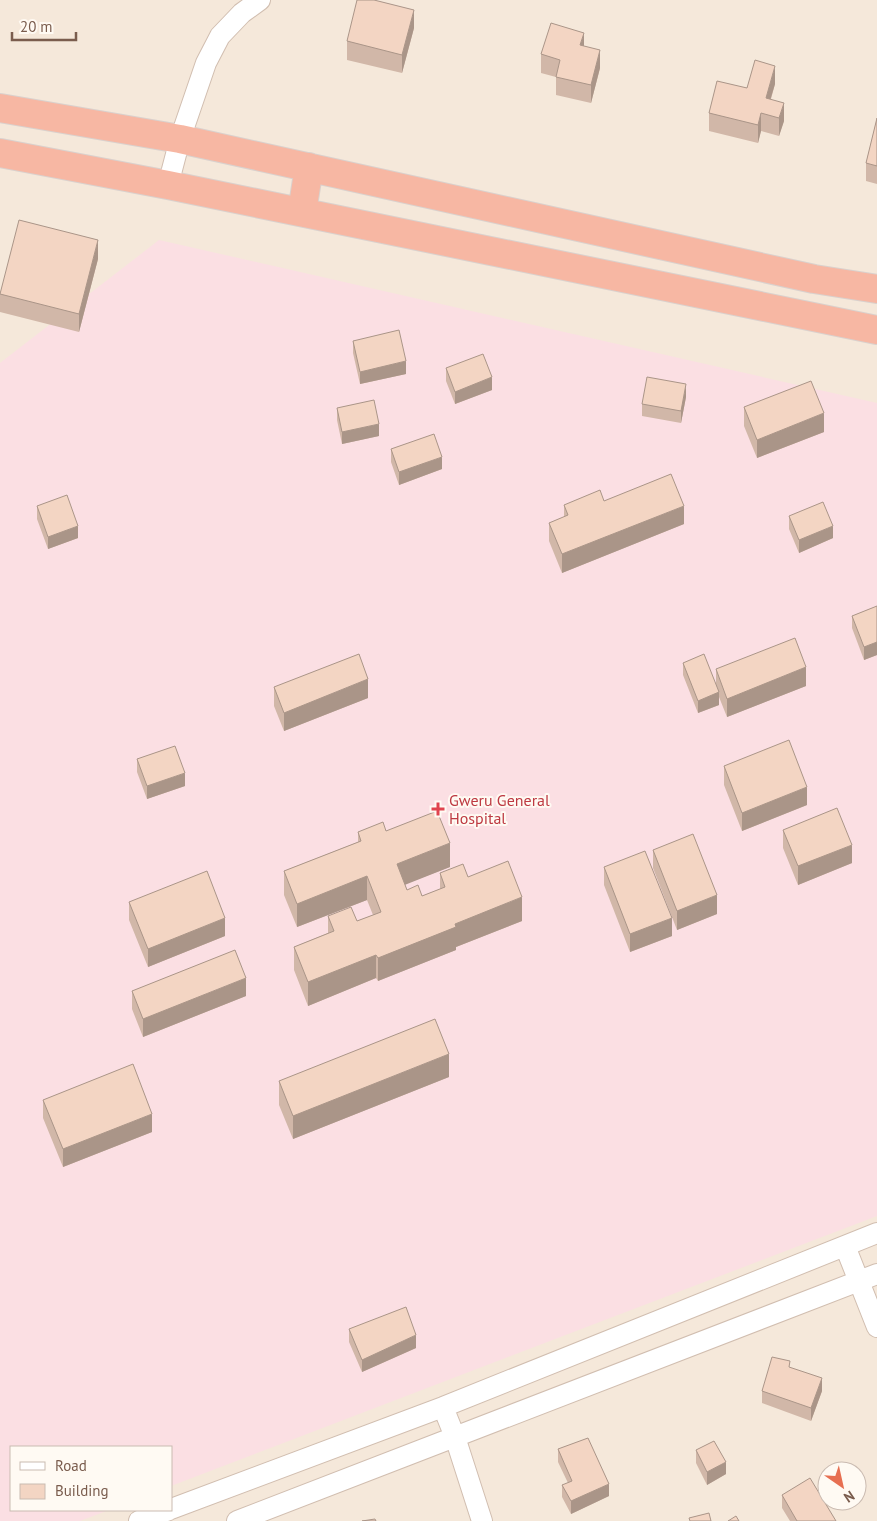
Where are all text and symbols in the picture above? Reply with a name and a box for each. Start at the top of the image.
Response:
scale bar [12,10,76,42]
text: 20 m [20,17,53,36]
place label: Gweru General Hospital [449,790,550,828]
marker: Gweru General Hospital [431,802,445,816]
legend [10,1446,172,1511]
text: Road [55,1456,87,1475]
north arrow [817,1461,867,1511]
text: Building [55,1481,109,1500]
text: N [840,1487,858,1507]

